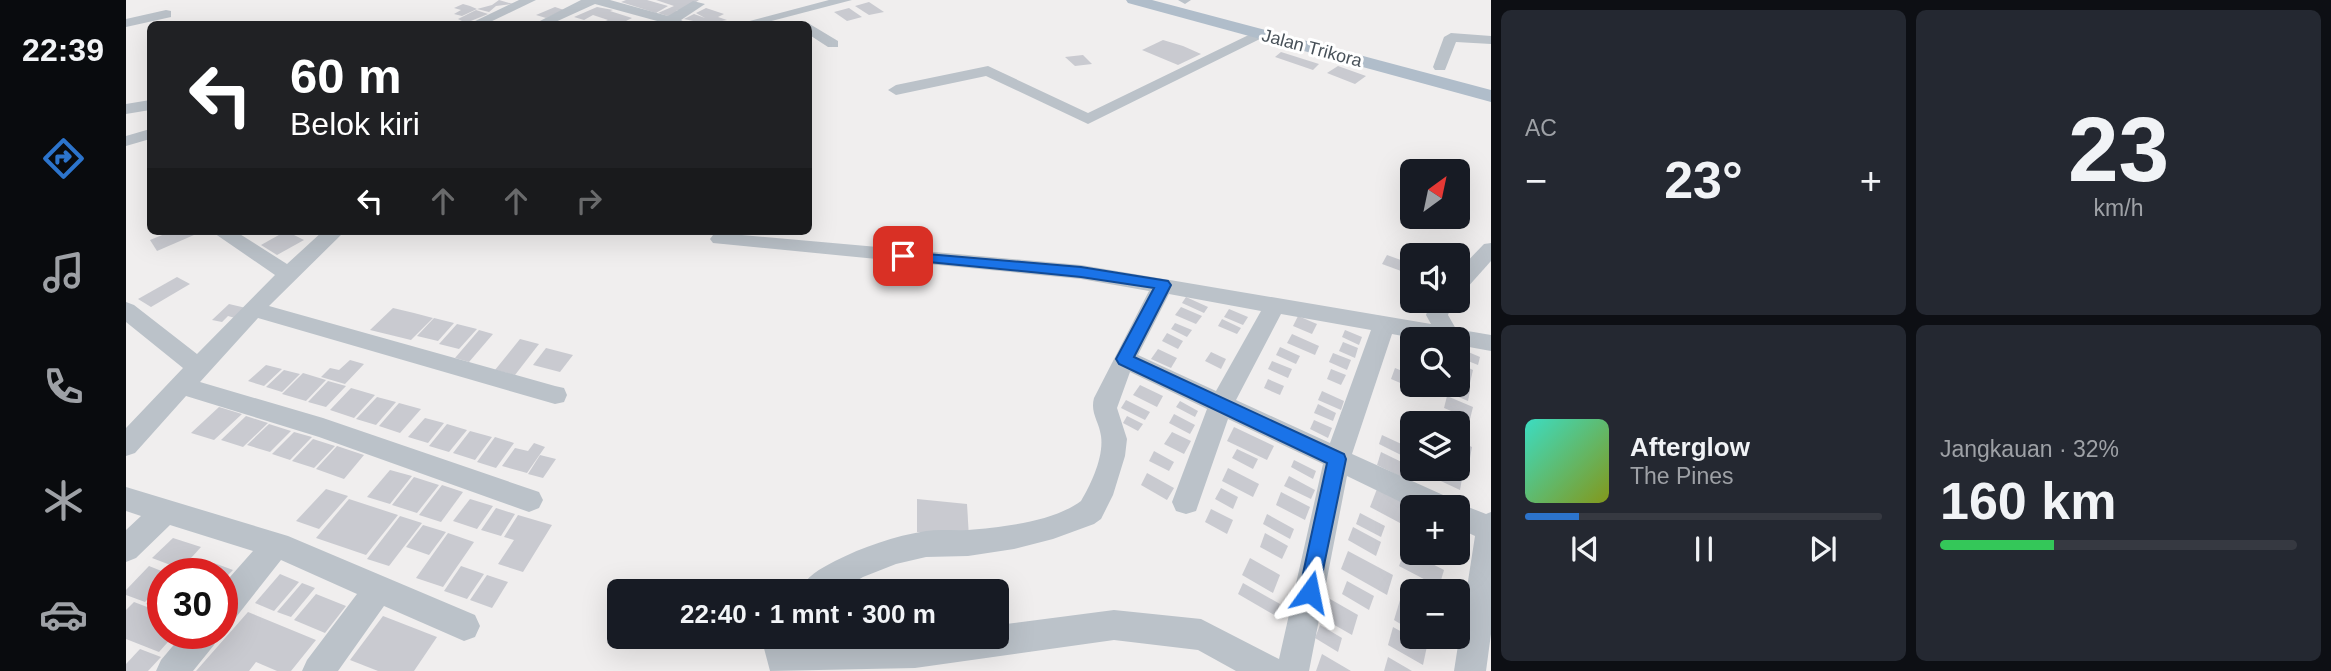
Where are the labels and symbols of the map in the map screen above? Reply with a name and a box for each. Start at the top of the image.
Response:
street label: Jalan Trikora [1260,25,1365,71]
north arrow [1400,159,1470,229]
pin [873,226,933,286]
position arrow [1273,555,1347,629]
speed limit sign: 30 [147,558,238,649]

